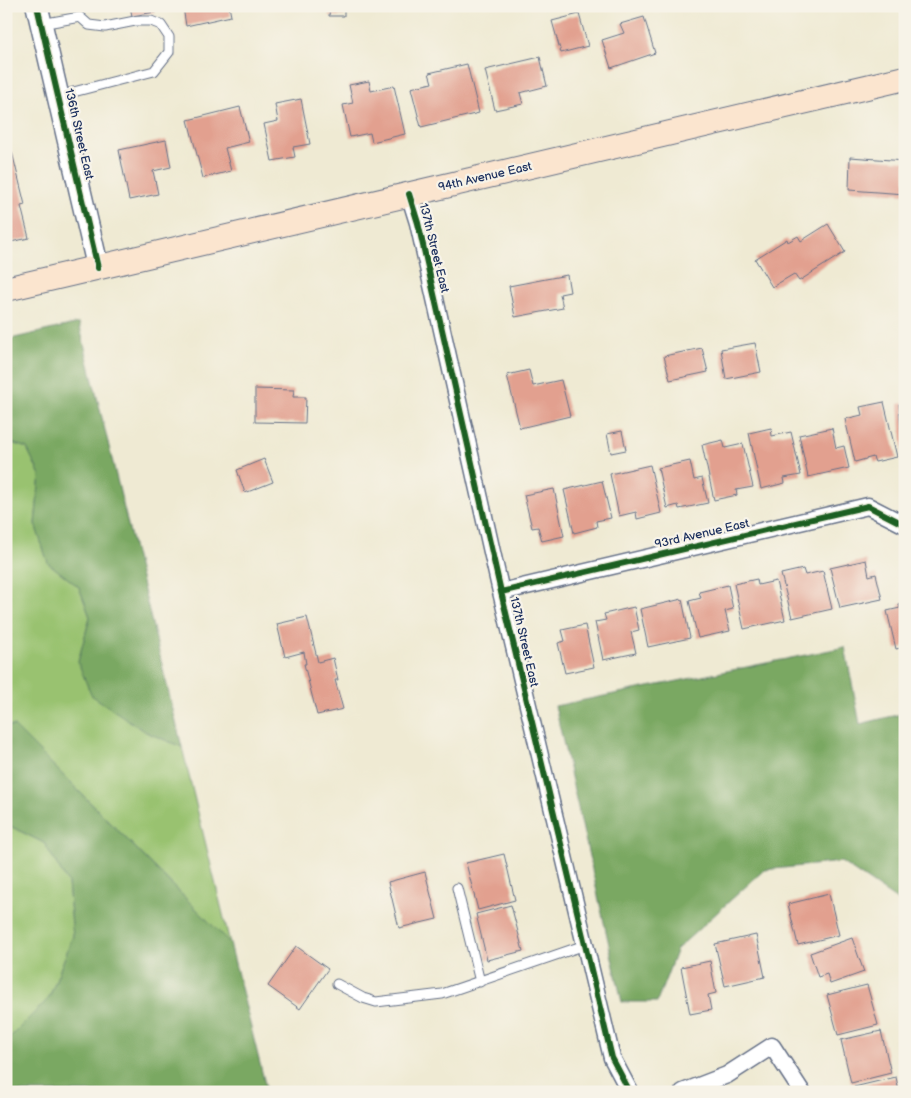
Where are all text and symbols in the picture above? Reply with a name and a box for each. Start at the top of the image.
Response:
street label: 136th Street East [61,87,97,181]
street label: 94th Avenue East [437,159,534,195]
street label: 137th Street East [416,202,452,295]
street label: 93rd Avenue East [653,516,751,552]
street label: 137th Street East [506,596,542,689]

